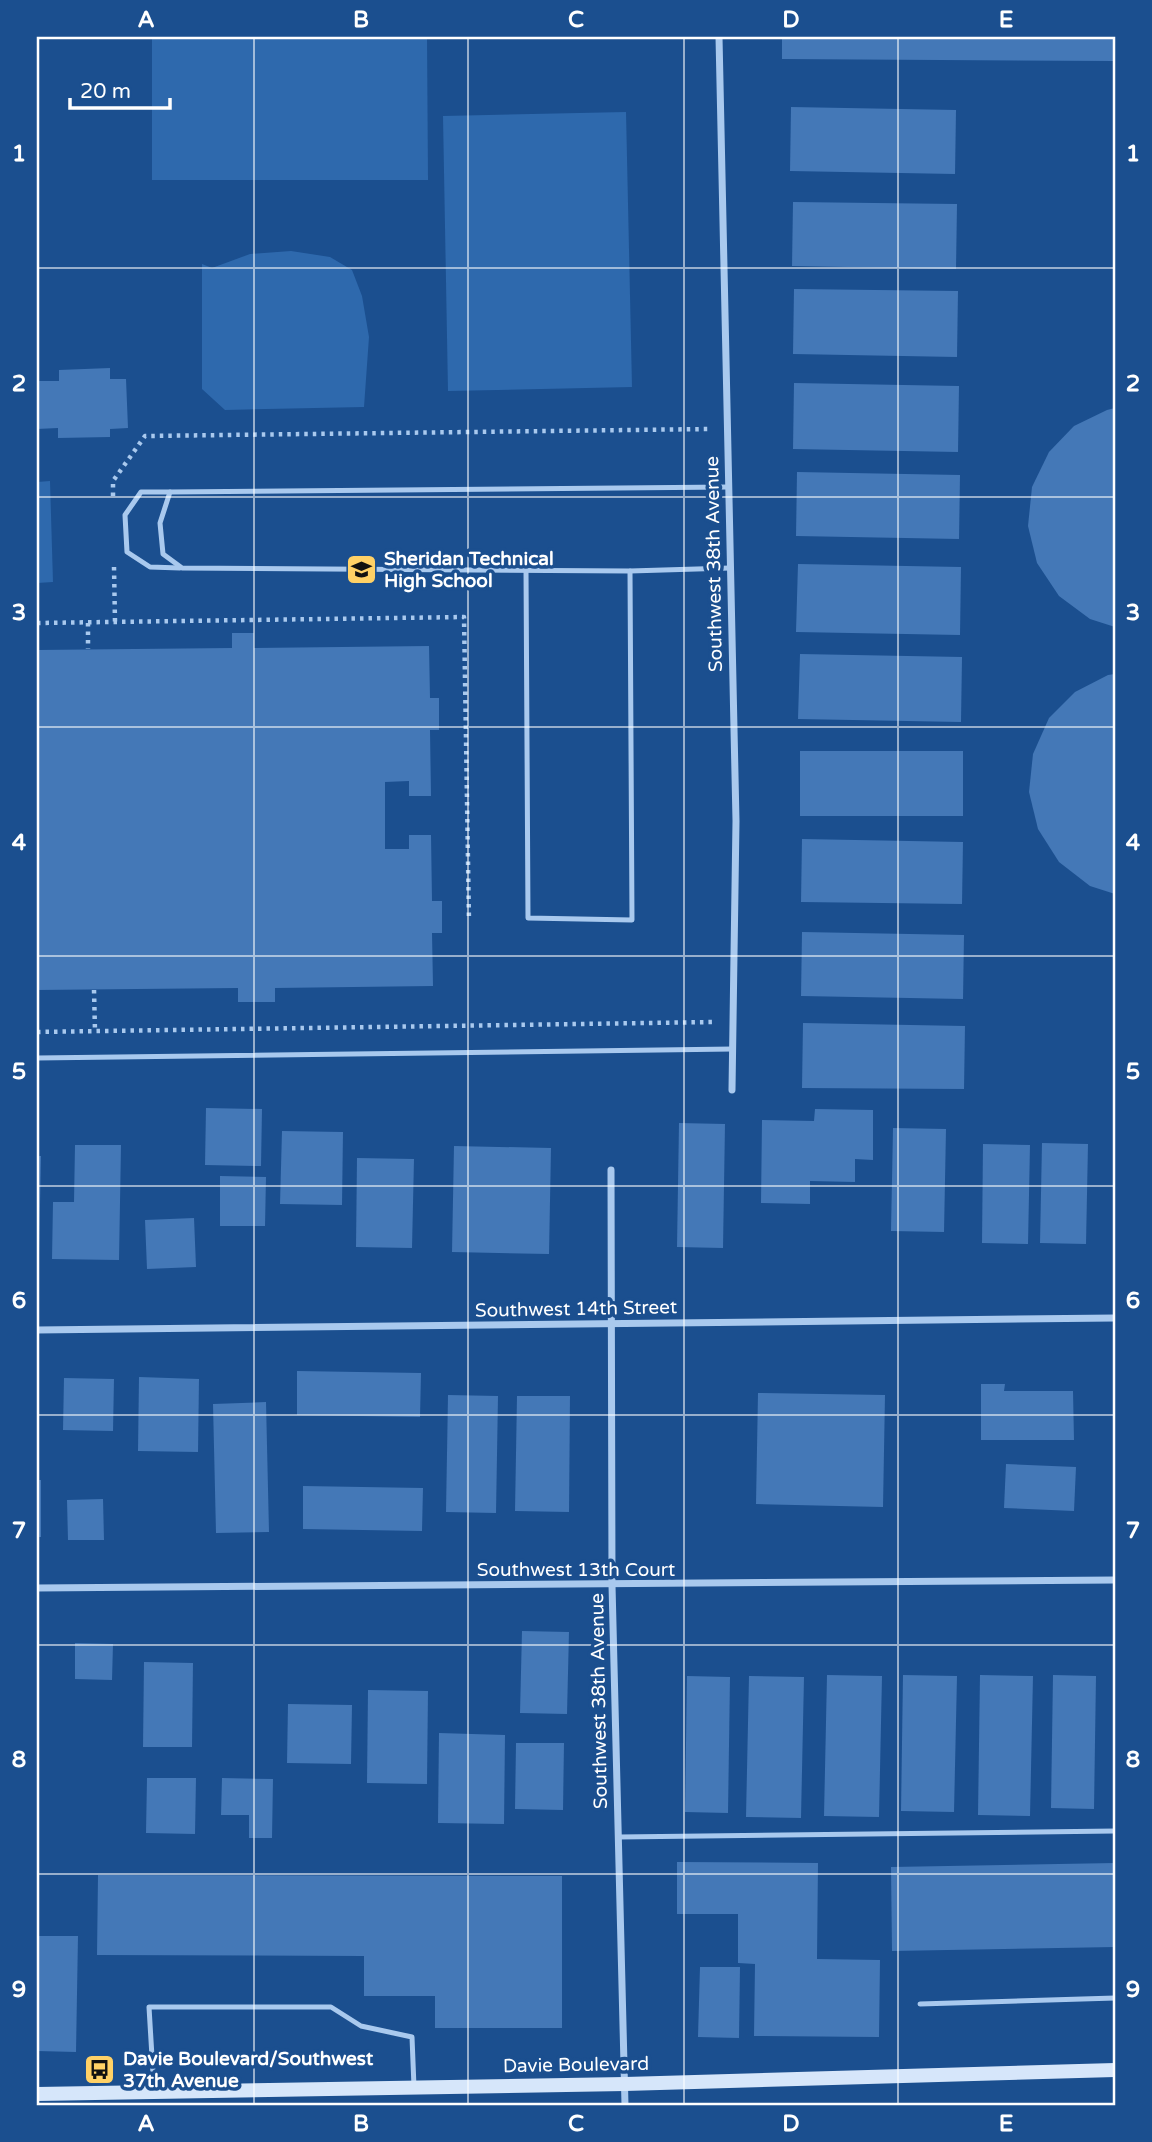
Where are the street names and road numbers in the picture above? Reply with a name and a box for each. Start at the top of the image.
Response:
street label: Southwest 38th Avenue [701,456,727,672]
street label: Southwest 14th Street [475,1296,677,1322]
street label: Southwest 13th Court [477,1559,675,1581]
street label: Southwest 38th Avenue [586,1593,612,1809]
street label: Davie Boulevard [503,2053,649,2077]

